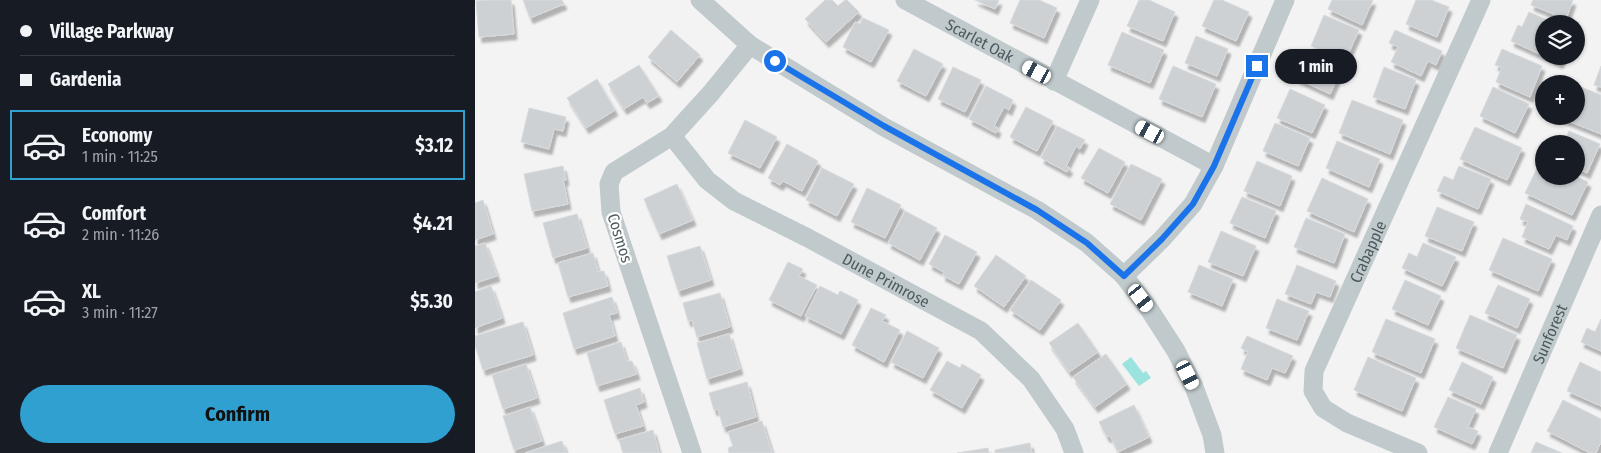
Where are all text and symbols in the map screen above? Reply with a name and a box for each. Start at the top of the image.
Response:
street label: Scarlet Oak [943,14,1018,66]
map controls [1535,15,1585,185]
button: layers [1535,15,1585,65]
text: Village Parkway [50,20,174,43]
callout: 1 min [1275,48,1357,84]
route start [764,50,786,72]
route end [1246,55,1268,77]
text: 1 min [1299,57,1333,76]
car [1020,58,1053,86]
text: Gardenia [50,68,121,91]
button: + [1535,75,1585,125]
car [1133,118,1166,146]
icon: car [22,123,67,168]
text: Economy [82,124,152,147]
text: $3.12 [415,134,453,157]
button: − [1535,135,1585,185]
text: 1 min · 11:25 [82,147,158,166]
icon: car [22,201,67,246]
text: Comfort [82,202,146,225]
street label: Cosmos [604,211,637,265]
text: $4.21 [413,212,453,235]
street label: Crabapple [1345,218,1390,286]
text: 2 min · 11:26 [82,225,159,244]
street label: Dune Primrose [839,249,933,311]
icon: car [22,279,67,324]
text: XL [82,280,101,303]
car [1125,282,1156,314]
text: $5.30 [410,290,453,313]
street label: Sunforest [1528,300,1571,366]
text: 3 min · 11:27 [82,303,158,322]
car [1174,358,1201,392]
button: Confirm [20,385,455,443]

